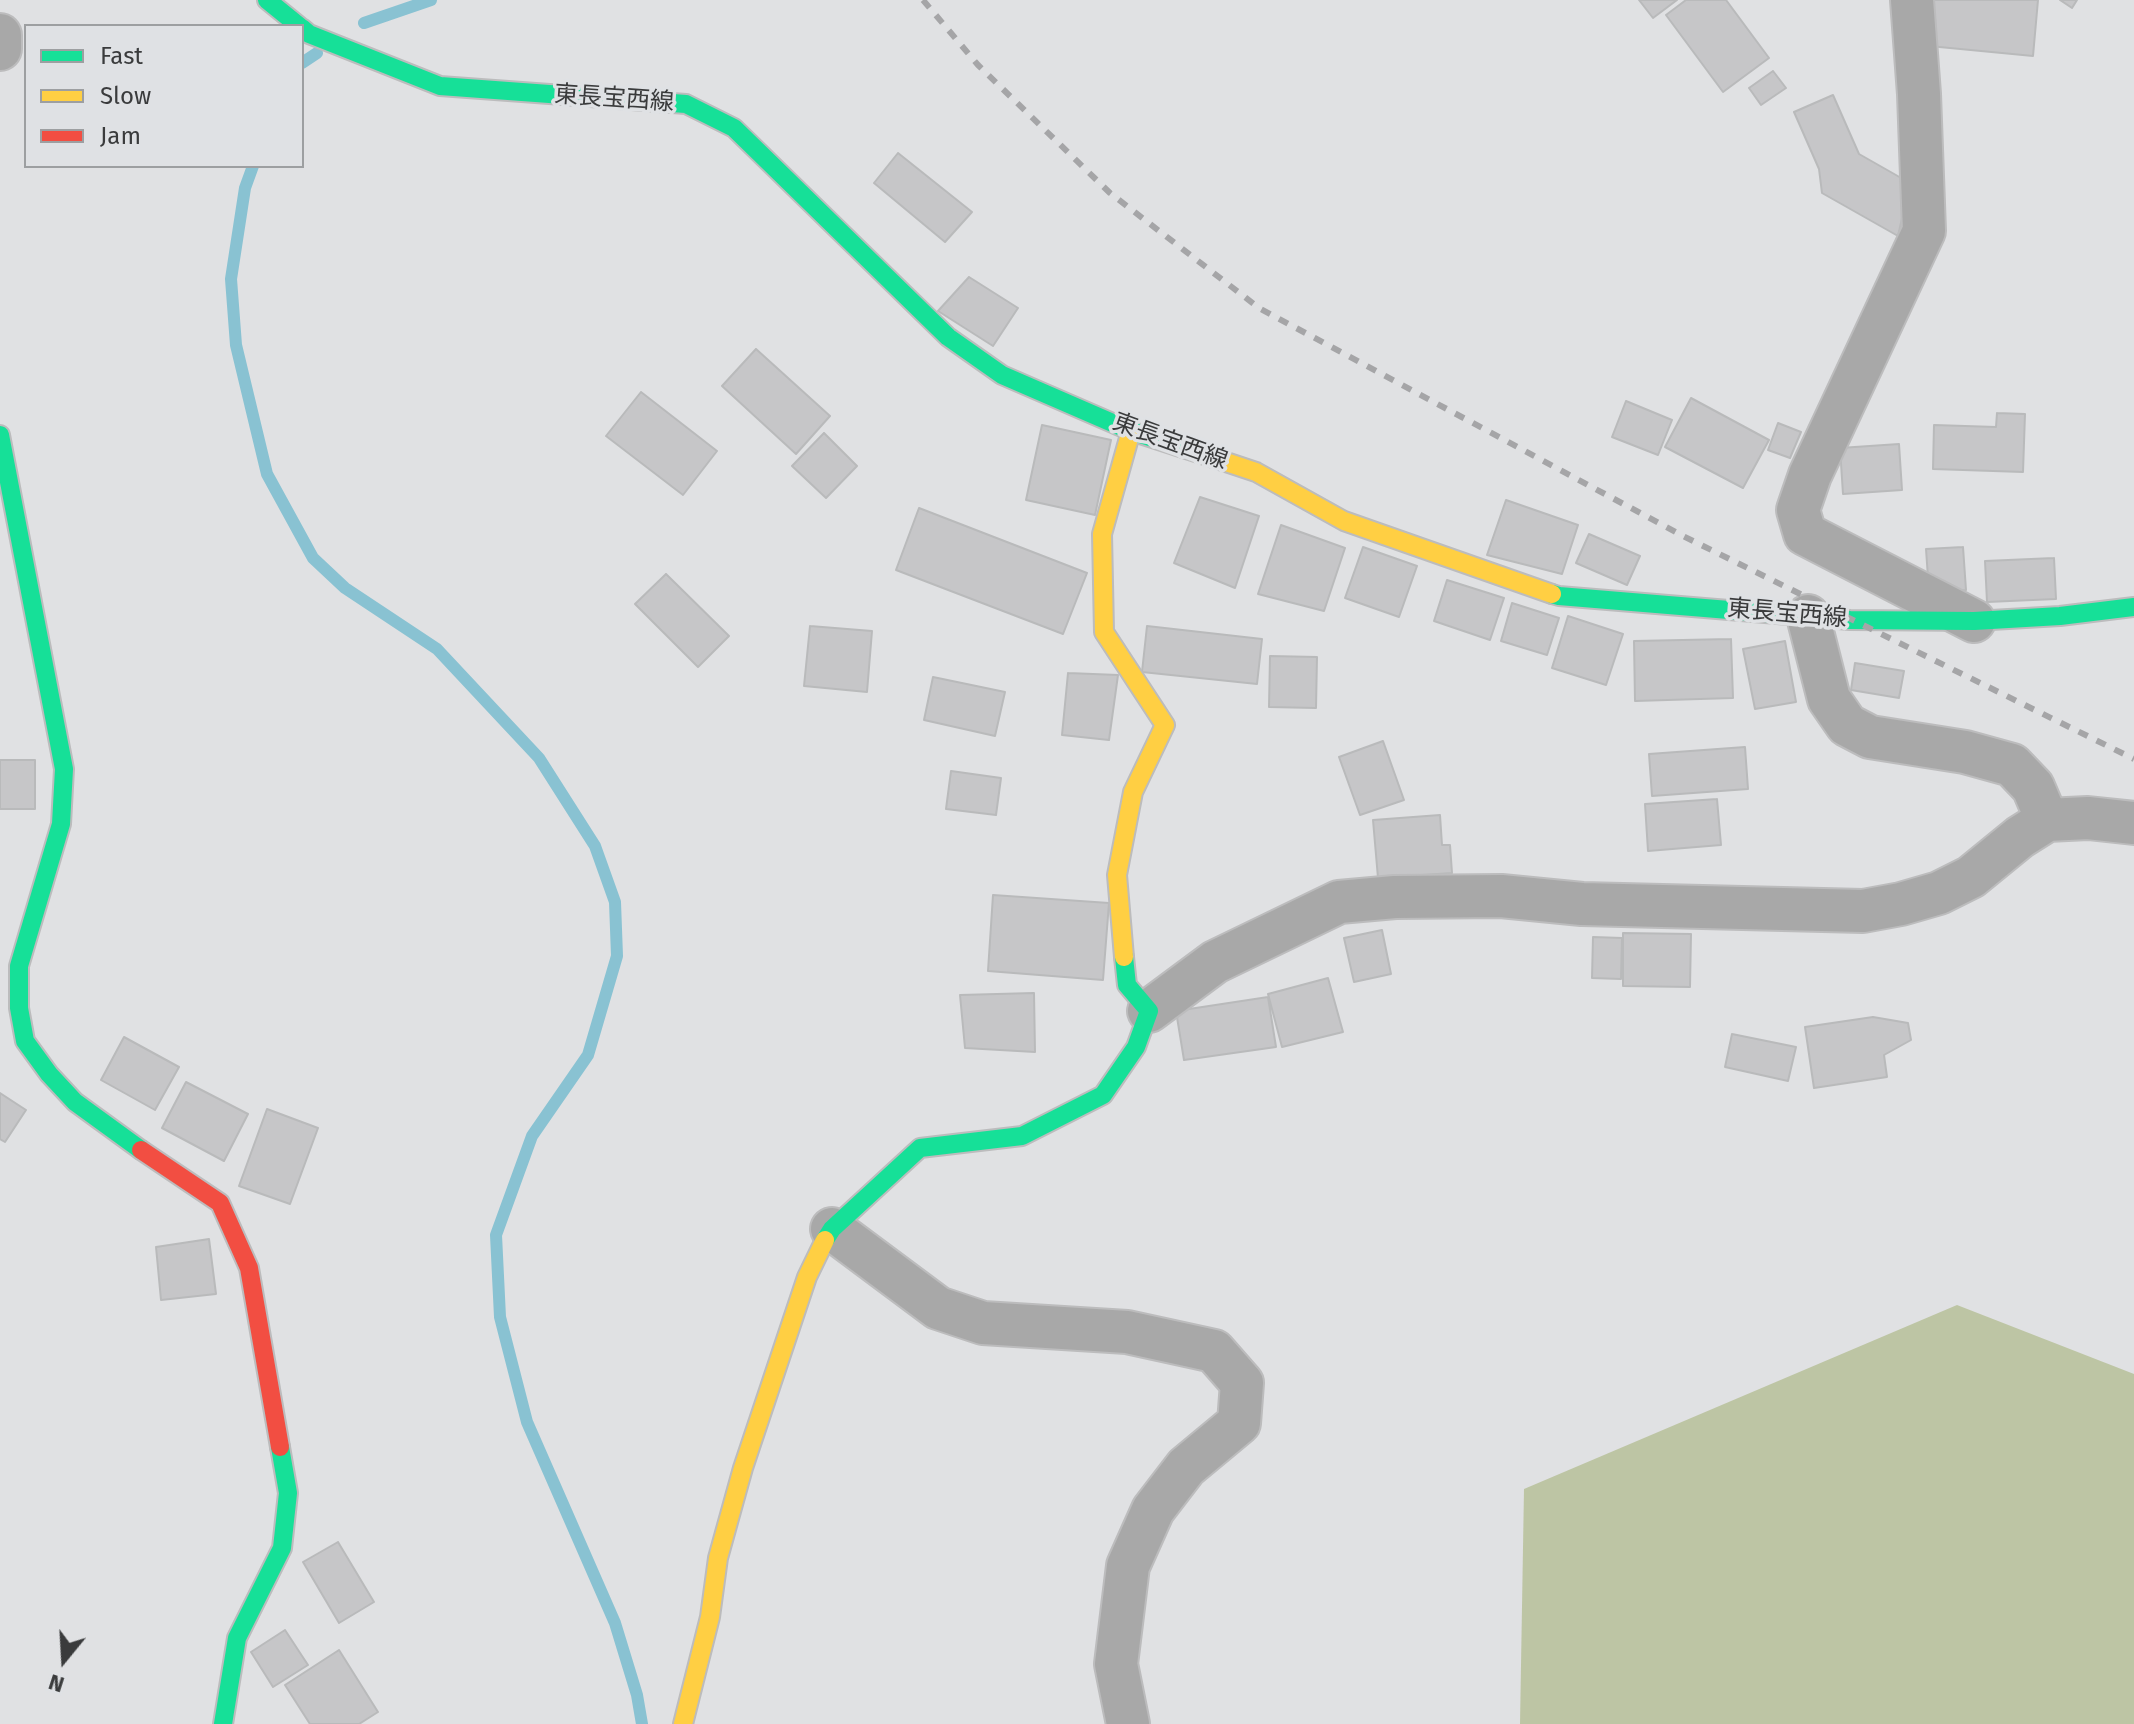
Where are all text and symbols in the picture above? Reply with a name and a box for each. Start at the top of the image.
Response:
legend [24,24,304,168]
text: Fast [100,42,143,70]
street label: 東長宝西線 [553,80,675,118]
text: Slow [100,82,151,110]
text: Jam [100,122,141,150]
street label: 東長宝西線 [1109,408,1231,476]
street label: 東長宝西線 [1726,594,1848,634]
north arrow [24,1620,104,1700]
text: N [45,1668,68,1698]

